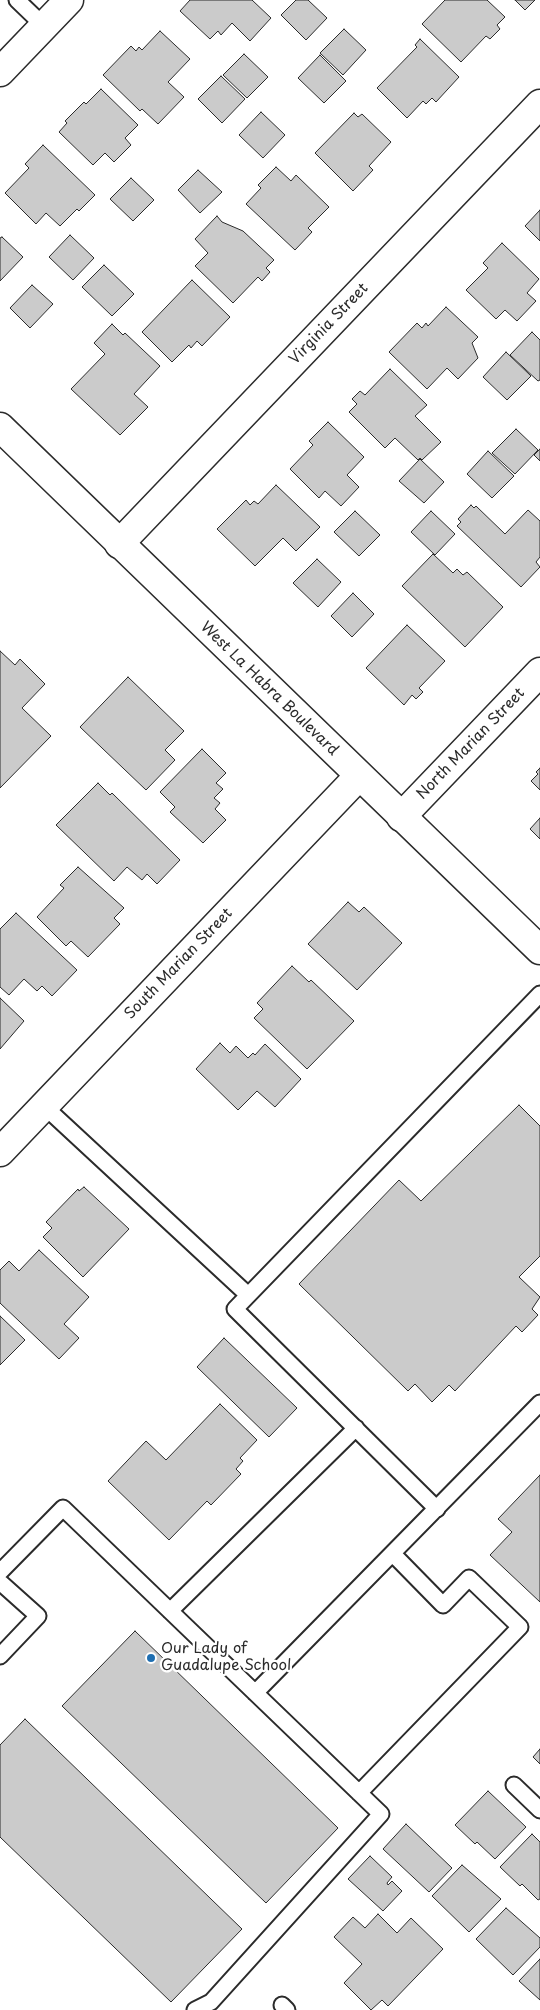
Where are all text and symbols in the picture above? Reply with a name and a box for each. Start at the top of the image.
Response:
street label: Virginia Street [286,280,372,368]
street label: West La Habra Boulevard [196,618,342,760]
street label: North Marian Street [413,685,529,803]
street label: South Marian Street [121,905,237,1023]
place label: Our Lady of Guadalupe School [161,1640,291,1675]
marker: Our Lady of Guadalupe School [145,1652,157,1664]

